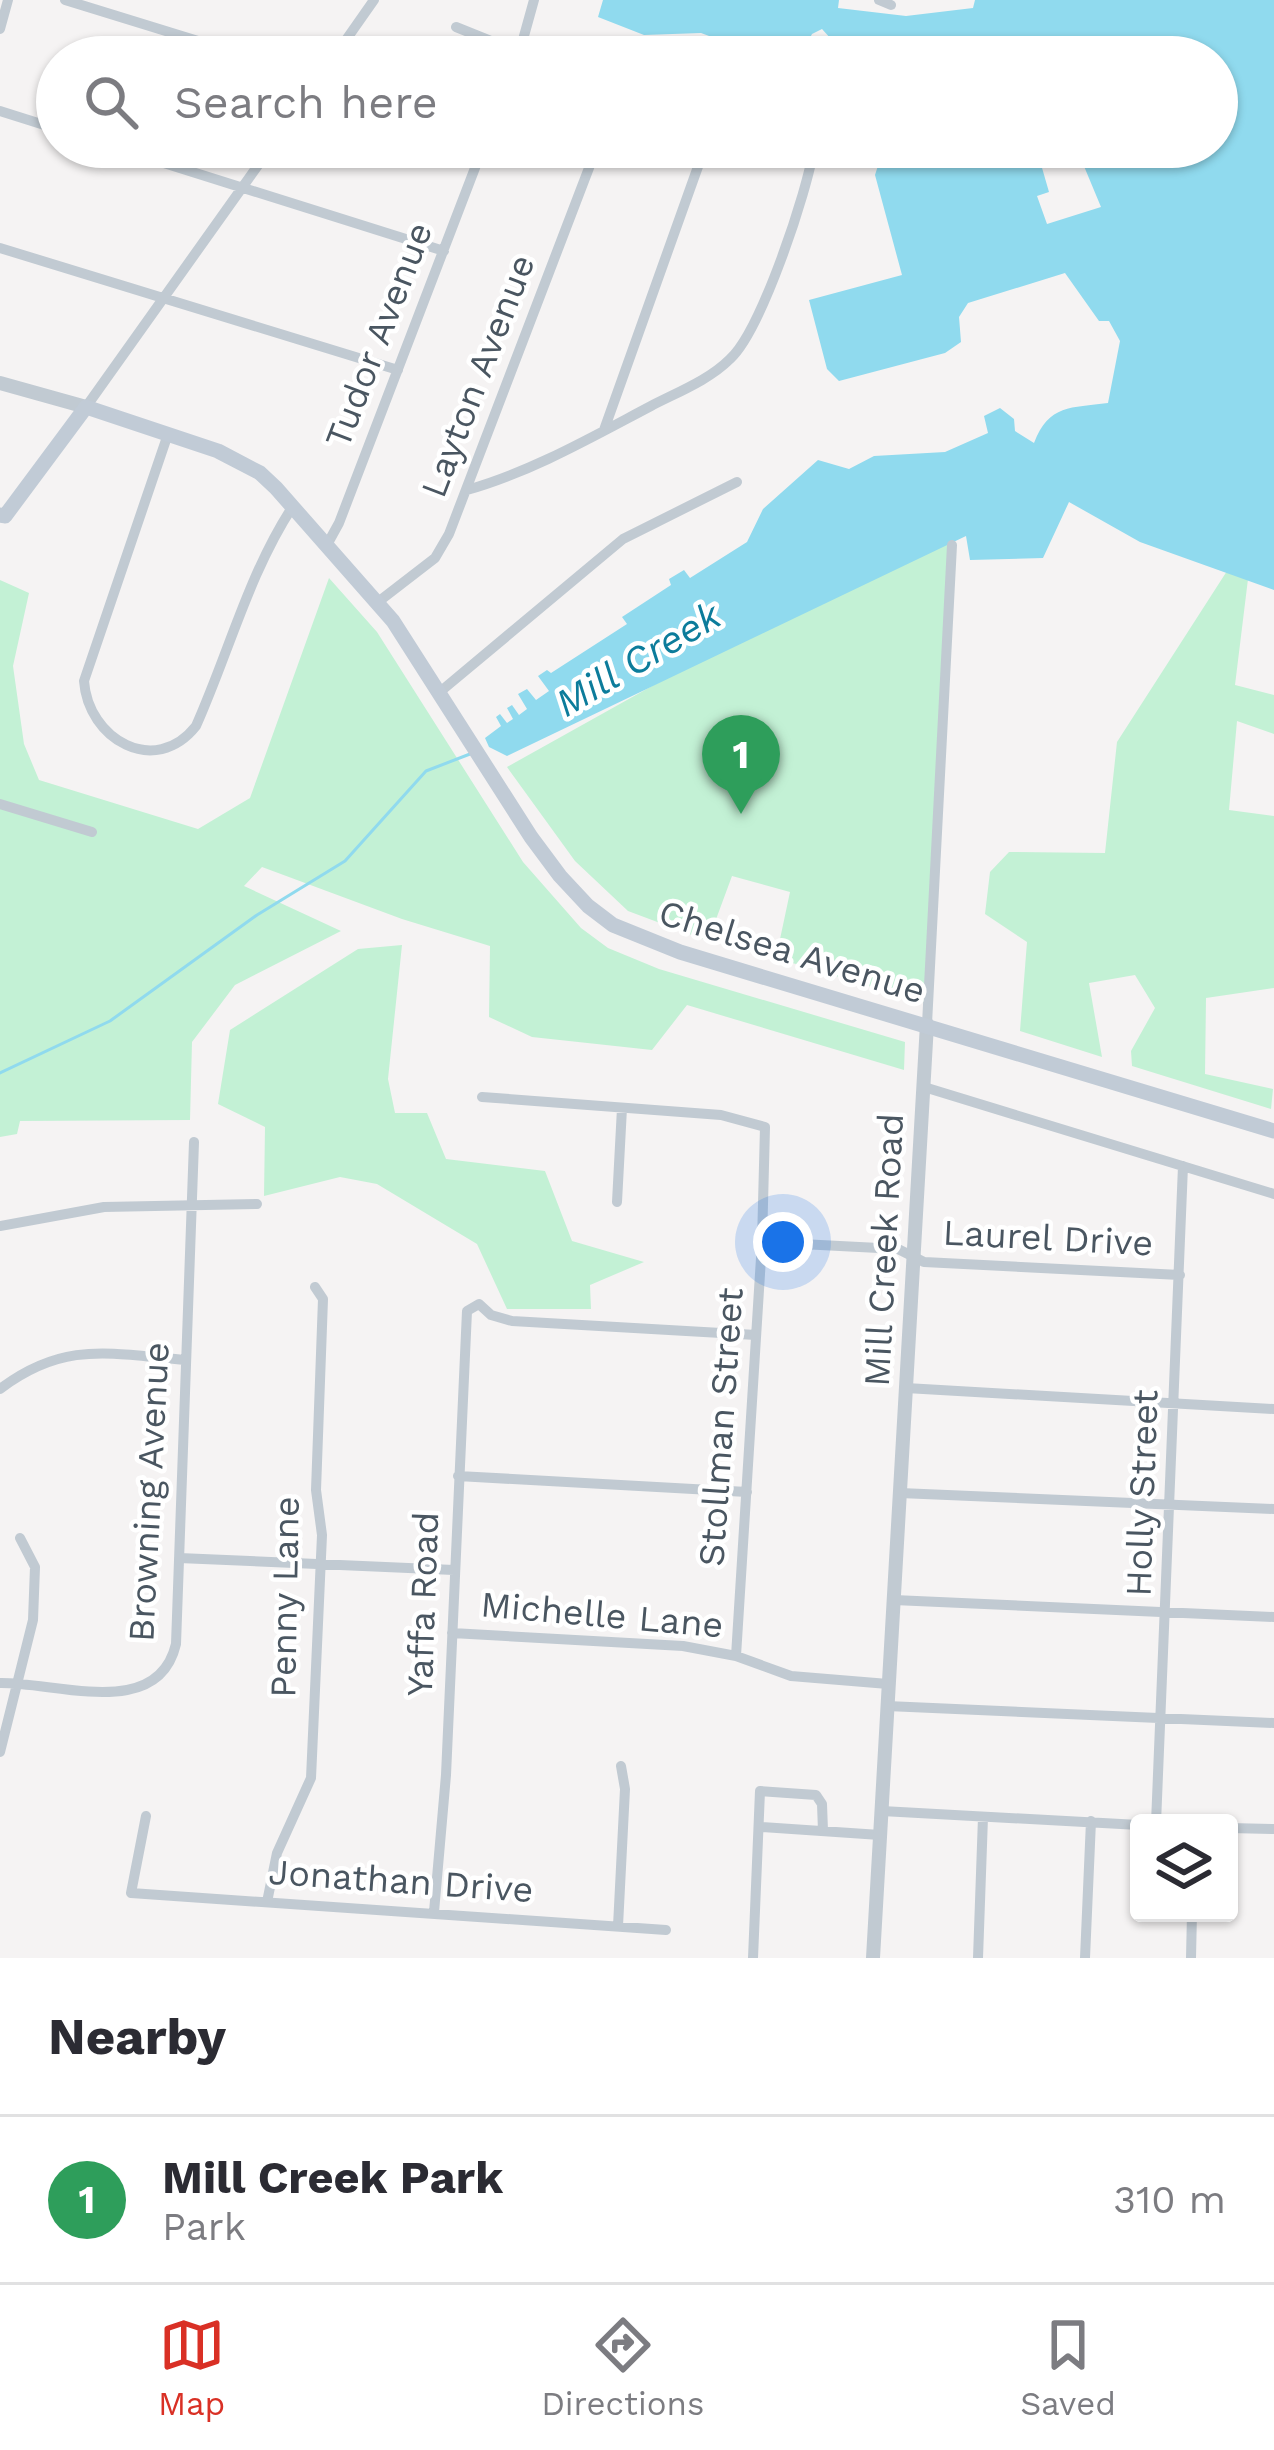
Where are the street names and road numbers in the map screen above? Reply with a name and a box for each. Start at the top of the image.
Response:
street label: Tudor Avenue [317,216,441,454]
street label: Layton Avenue [412,249,544,503]
street label: Chelsea Avenue [654,892,930,1012]
street label: Mill Creek Road [856,1112,912,1388]
street label: Laurel Drive [942,1212,1154,1264]
street label: Stollman Street [690,1286,752,1568]
street label: Browning Avenue [120,1341,178,1643]
street label: Holly Street [1117,1389,1167,1597]
street label: Penny Lane [262,1496,308,1698]
street label: Yaffa Road [399,1511,447,1697]
street label: Michelle Lane [479,1583,725,1647]
street label: Jonathan Drive [267,1851,535,1911]

